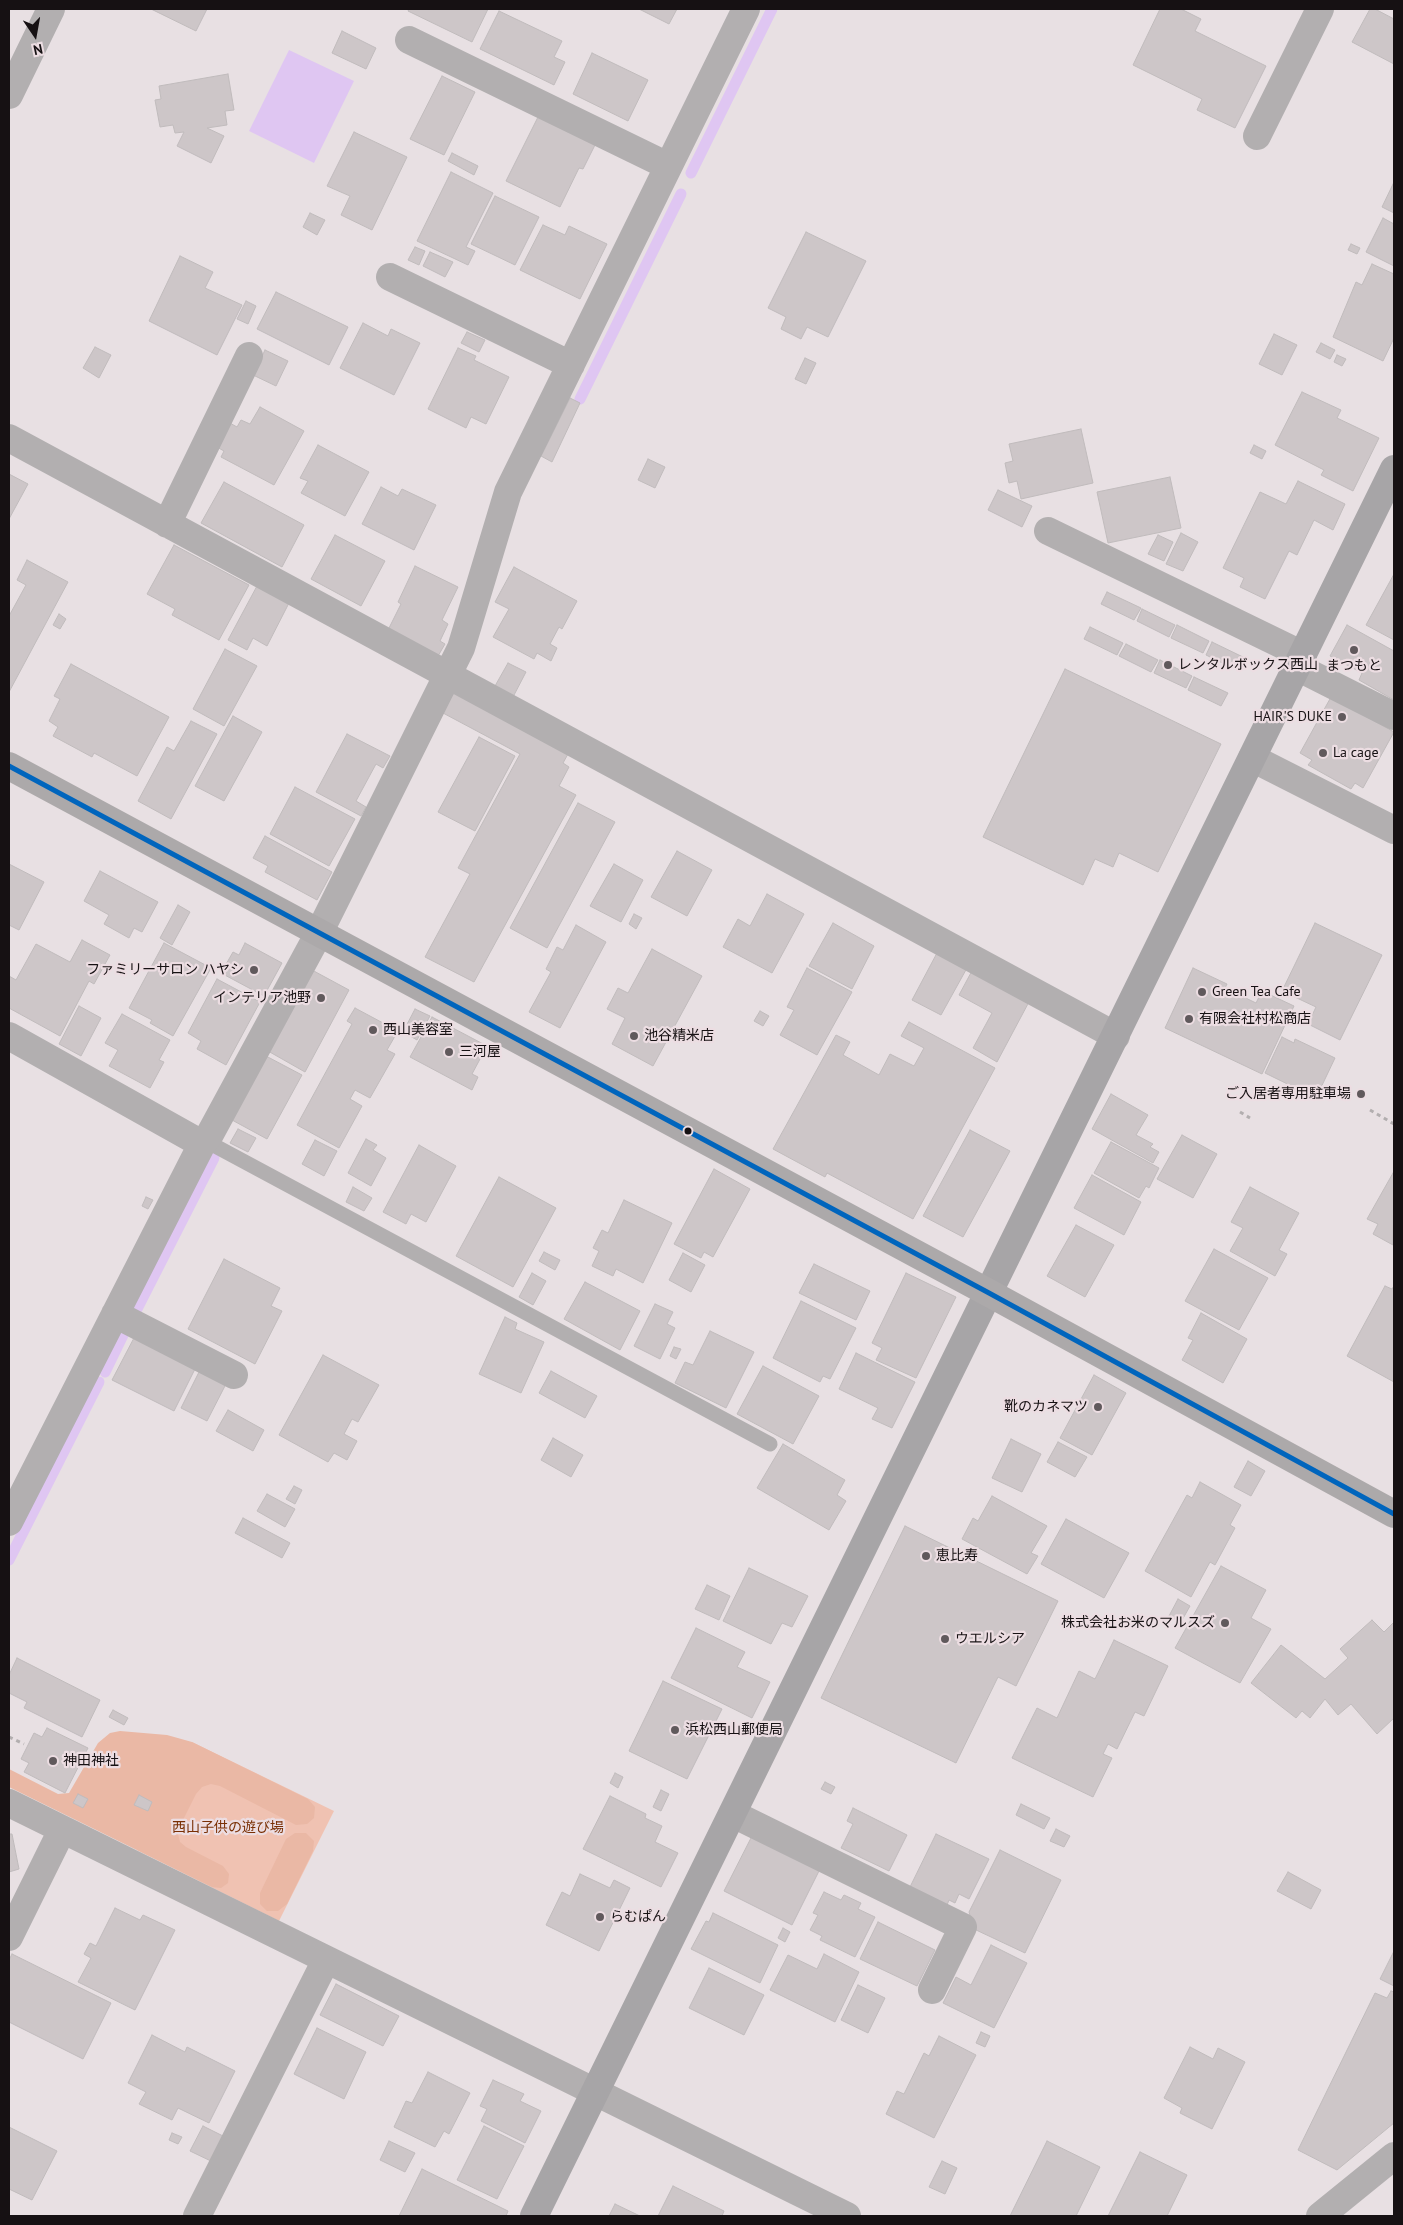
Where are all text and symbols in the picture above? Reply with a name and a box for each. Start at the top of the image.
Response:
north arrow [10,10,60,60]
text: N [32,40,44,59]
marker: まつもと [1348,644,1360,656]
place label: レンタルボックス西山 [1178,657,1318,673]
place label: まつもと [1326,658,1382,674]
marker: レンタルボックス西山 [1162,659,1174,671]
place label: HAIR'S DUKE [1253,709,1332,725]
marker: HAIR'S DUKE [1336,711,1348,723]
place label: La cage [1333,745,1379,761]
marker: La cage [1317,747,1329,759]
place label: ファミリーサロン ハヤシ [86,962,244,978]
marker: ファミリーサロン ハヤシ [248,964,260,976]
place label: Green Tea Cafe [1212,984,1301,1000]
marker: Green Tea Cafe [1196,986,1208,998]
place label: インテリア池野 [213,990,311,1006]
marker: インテリア池野 [315,992,327,1004]
place label: 有限会社村松商店 [1199,1011,1311,1027]
marker: 有限会社村松商店 [1183,1013,1195,1025]
place label: 西山美容室 [383,1022,453,1038]
marker: 西山美容室 [367,1024,379,1036]
place label: 池谷精米店 [644,1028,714,1044]
marker: 池谷精米店 [628,1030,640,1042]
place label: 三河屋 [459,1044,501,1060]
marker: 三河屋 [443,1046,455,1058]
place label: ご入居者専用駐車場 [1225,1086,1351,1102]
marker: ご入居者専用駐車場 [1355,1088,1367,1100]
unlabelled marker [683,1126,693,1136]
place label: 靴のカネマツ [1004,1399,1088,1415]
marker: 靴のカネマツ [1092,1401,1104,1413]
place label: 恵比寿 [936,1548,978,1564]
marker: 恵比寿 [920,1550,932,1562]
place label: 株式会社お米のマルスズ [1061,1615,1215,1631]
marker: 株式会社お米のマルスズ [1219,1617,1231,1629]
place label: ウエルシア [955,1631,1025,1647]
marker: ウエルシア [939,1633,951,1645]
place label: 浜松西山郵便局 [685,1722,783,1738]
marker: 浜松西山郵便局 [669,1724,681,1736]
place label: 神田神社 [63,1753,119,1769]
marker: 神田神社 [47,1755,59,1767]
park label: 西山子供の遊び場 [172,1820,284,1836]
place label: らむぱん [610,1909,666,1925]
marker: らむぱん [594,1911,606,1923]

